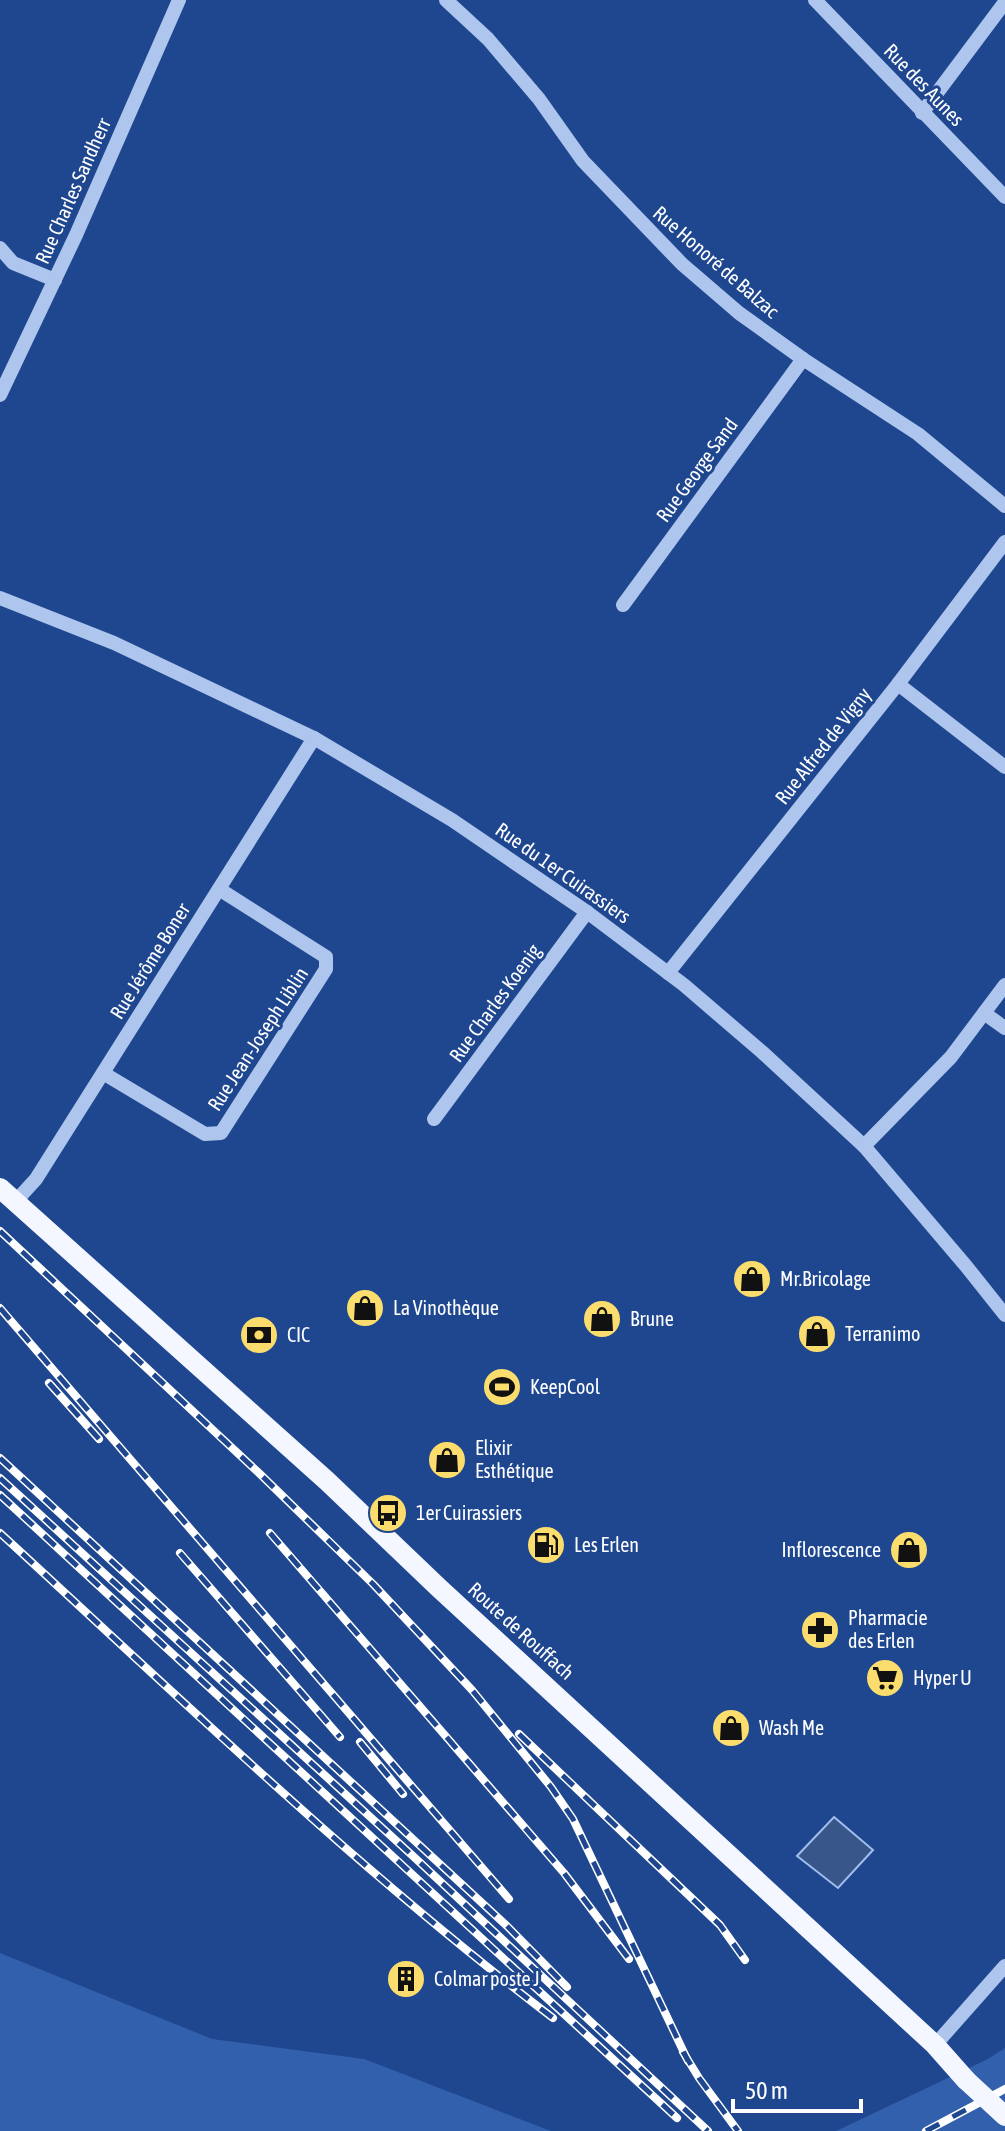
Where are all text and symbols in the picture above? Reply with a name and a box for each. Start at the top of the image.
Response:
street label: Rue des Aunes [880,39,969,130]
street label: Rue Charles Sandherr [30,113,115,267]
street label: Rue Honoré de Balzac [649,201,784,323]
street label: Rue George Sand [651,413,742,526]
street label: Rue Alfred de Vigny [770,683,875,809]
street label: Rue du 1er Cuirassiers [491,817,635,928]
street label: Rue Jérôme Boner [105,898,195,1023]
street label: Rue Charles Koenig [444,939,545,1066]
street label: Rue Jean-Joseph Liblin [203,963,312,1115]
shop icon: Mr.Bricolage [731,1258,773,1300]
place label: Mr.Bricolage [780,1267,871,1290]
shop icon: La Vinothèque [344,1287,386,1329]
place label: La Vinothèque [393,1296,499,1319]
shop icon: Brune [581,1298,623,1340]
place label: Brune [630,1307,674,1330]
shop icon: Terranimo [796,1313,838,1355]
bank icon: CIC [238,1314,280,1356]
place label: Terranimo [845,1322,920,1345]
place label: CIC [287,1323,310,1346]
sports icon: KeepCool [481,1366,523,1408]
place label: KeepCool [530,1375,601,1398]
place label: Elixir Esthétique [475,1436,554,1482]
shop icon: Elixir Esthétique [426,1439,468,1481]
bus stop icon: 1er Cuirassiers [367,1492,409,1534]
place label: 1er Cuirassiers [416,1501,522,1524]
fuel station icon: Les Erlen [525,1524,567,1566]
shop icon: Inflorescence [888,1529,930,1571]
place label: Les Erlen [574,1533,639,1556]
place label: Inflorescence [781,1538,881,1561]
street label: Route de Rouffach [464,1577,579,1684]
place label: Pharmacie des Erlen [848,1606,927,1652]
pharmacy icon: Pharmacie des Erlen [799,1609,841,1651]
supermarket icon: Hyper U [864,1657,906,1699]
place label: Hyper U [913,1666,972,1689]
shop icon: Wash Me [710,1707,752,1749]
place label: Wash Me [759,1716,824,1739]
building icon: Colmar poste J [385,1958,427,2000]
place label: Colmar poste J [434,1967,540,1990]
scale bar [733,2063,861,2113]
text: 50 m [745,2077,788,2104]

